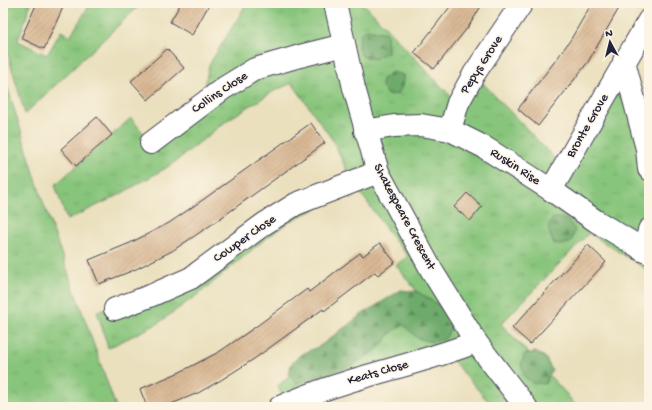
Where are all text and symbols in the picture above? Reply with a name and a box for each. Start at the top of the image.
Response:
north arrow [590,22,630,62]
text: N [605,28,613,40]
street label: Pepys Grove [457,33,507,98]
street label: Collins Close [189,69,251,117]
street label: Bronte Grove [563,91,612,161]
street label: Ruskin Rise [487,145,543,189]
street label: Shakespeare Crescent [370,161,439,274]
street label: Cowper Close [211,212,279,266]
street label: Keats Close [346,357,410,389]

